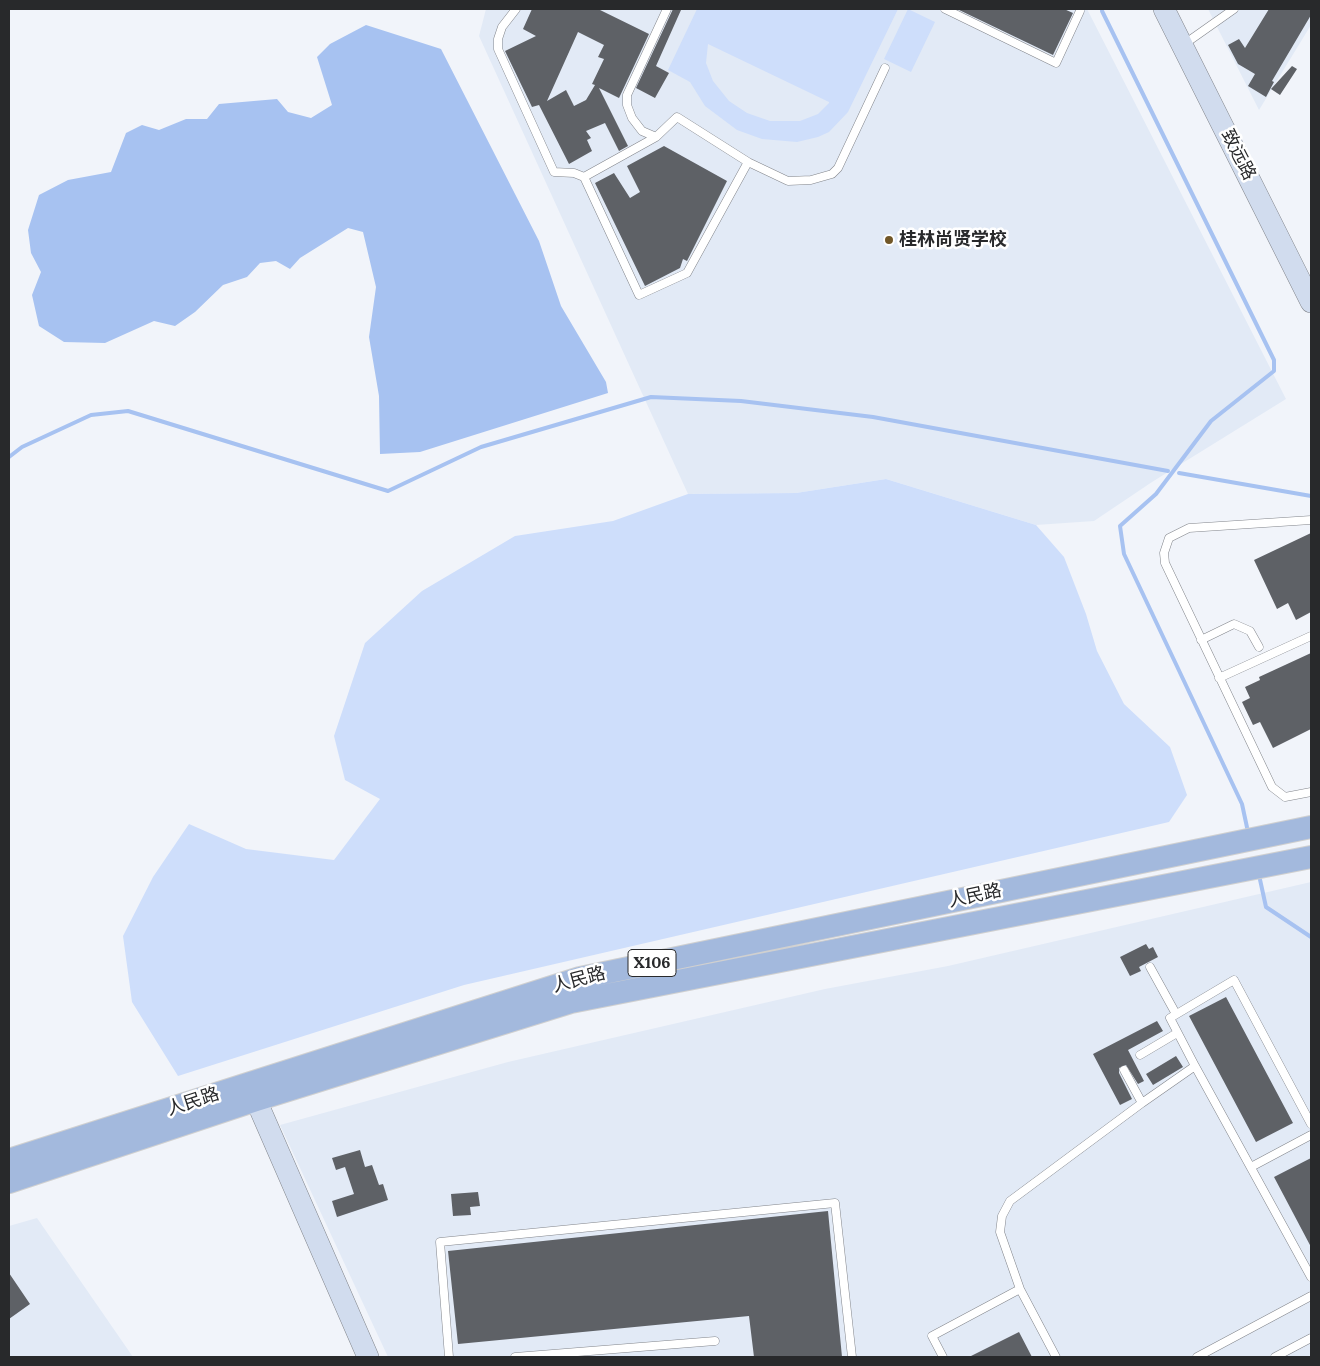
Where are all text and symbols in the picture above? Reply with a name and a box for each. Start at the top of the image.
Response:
street label: 致远路 [1216,126,1260,184]
place label: 桂林尚贤学校 [899,229,1007,251]
marker: 桂林尚贤学校 [883,234,895,246]
street label: 人民路 [946,880,1004,912]
road number: X106 [628,950,676,976]
street label: 人民路 [550,963,608,997]
street label: 人民路 [164,1083,222,1121]

